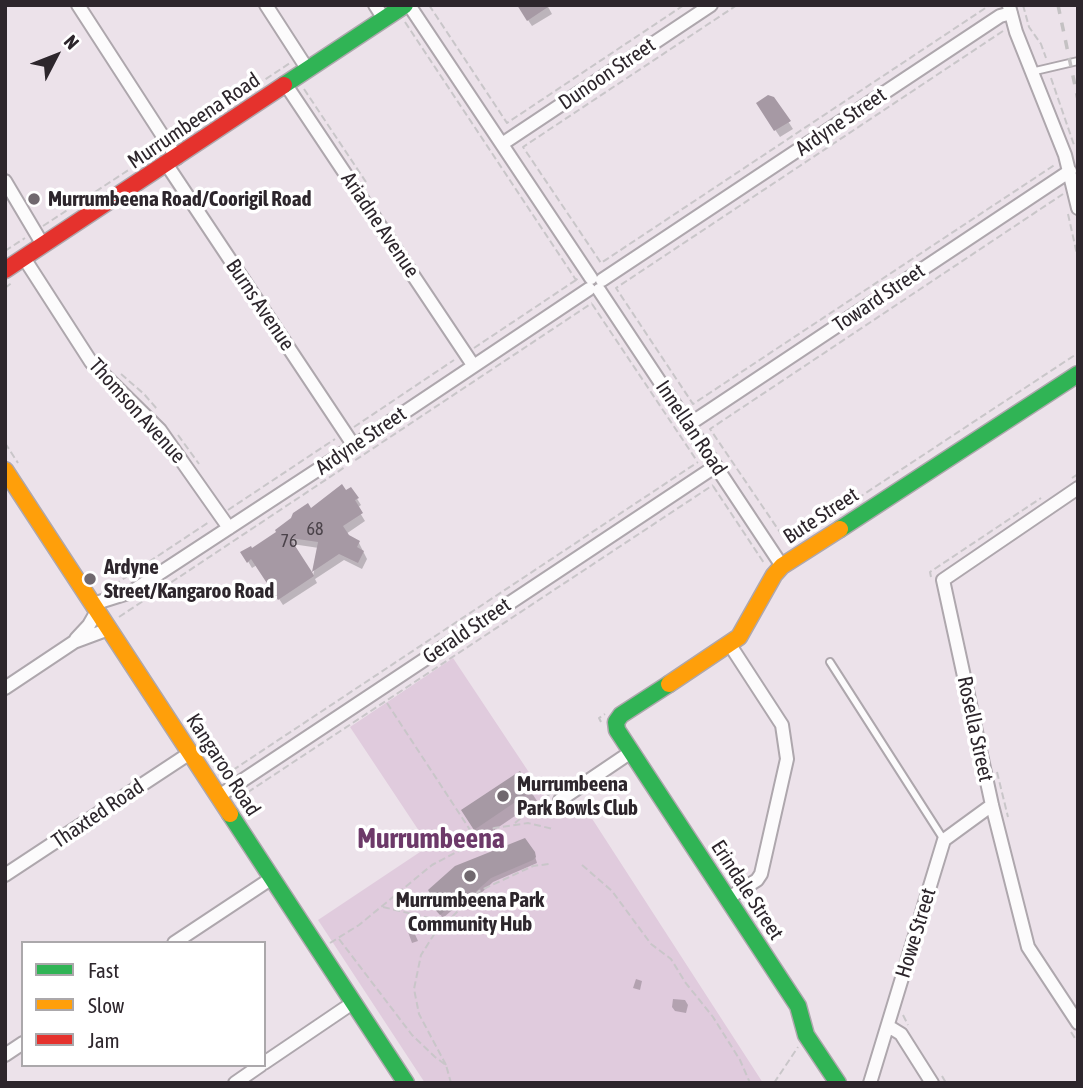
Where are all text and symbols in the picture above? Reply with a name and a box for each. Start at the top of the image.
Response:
north arrow [21,21,91,91]
text: N [60,30,84,53]
street label: Dunoon Street [554,33,660,115]
street label: Murrumbeena Road [123,68,265,174]
street label: Ardyne Street [791,83,891,161]
street label: Ariadne Avenue [336,167,424,283]
place label: Murrumbeena Road/Coorigil Road [48,186,311,212]
marker: Murrumbeena Road/Coorigil Road [26,191,42,207]
street label: Burns Avenue [220,254,300,356]
street label: Toward Street [829,258,929,338]
street label: Thomson Avenue [83,353,191,469]
street label: Innellan Road [650,376,732,480]
street label: Ardyne Street [311,402,411,480]
street label: Bute Street [779,482,863,550]
house number: 68 [307,518,323,540]
house number: 76 [281,530,297,552]
place label: Ardyne Street/Kangaroo Road [104,554,274,604]
marker: Ardyne Street/Kangaroo Road [82,571,98,587]
street label: Gerald Street [418,592,516,670]
street label: Rosella Street [952,674,998,784]
street label: Kangaroo Road [181,709,265,821]
place label: Murrumbeena Park Bowls Club [517,771,638,821]
street label: Thaxted Road [47,774,149,854]
marker: Murrumbeena Park Bowls Club [495,788,511,804]
district label: Murrumbeena [357,822,505,856]
street label: Erindale Street [705,835,789,945]
marker: Murrumbeena Park Community Hub [462,868,478,884]
street label: Howe Street [890,885,942,981]
place label: Murrumbeena Park Community Hub [396,887,544,937]
legend [21,941,266,1067]
text: Fast [88,958,119,982]
text: Slow [88,993,124,1017]
text: Jam [88,1028,120,1052]

